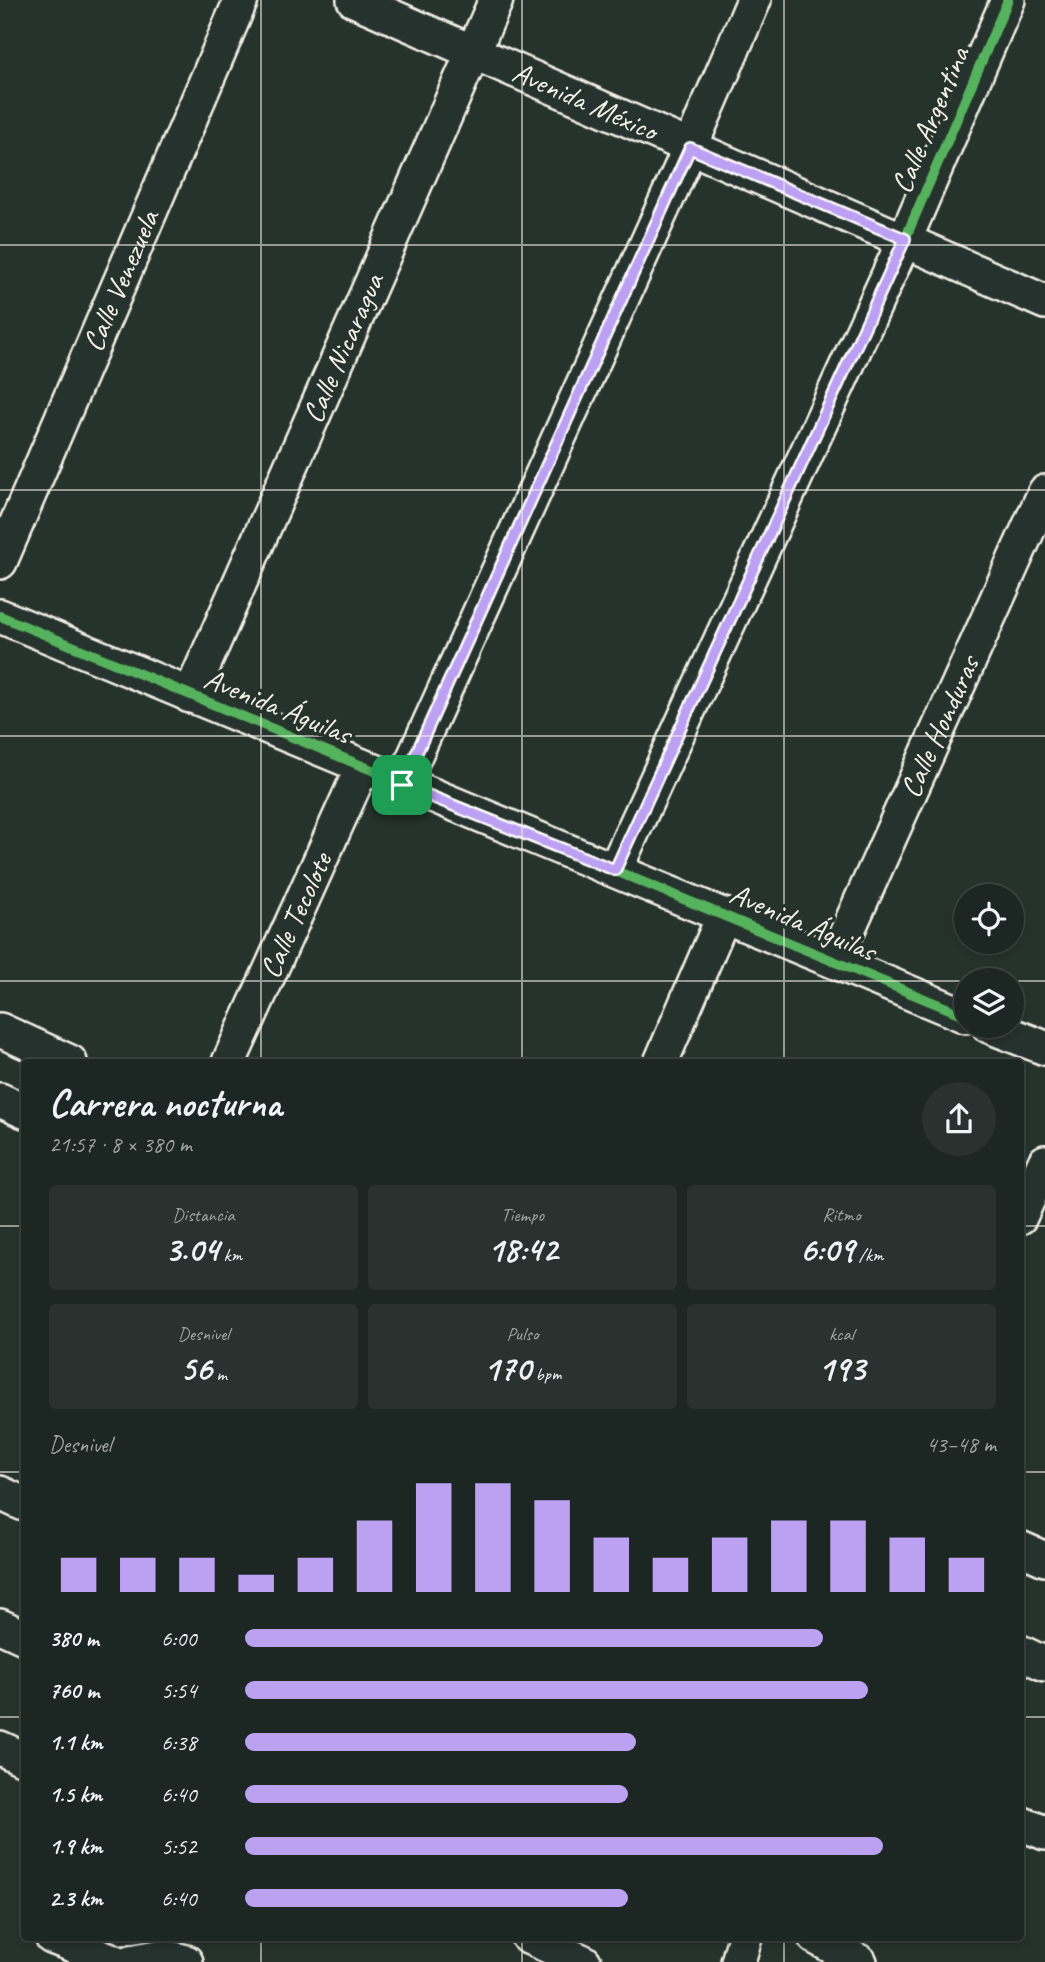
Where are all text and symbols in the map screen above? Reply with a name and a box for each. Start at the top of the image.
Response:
street label: Calle Argentina [882,39,979,199]
street label: Avenida México [507,53,666,150]
street label: Calle Venezuela [74,203,168,357]
street label: Calle Nicaragua [294,266,393,429]
street label: Calle Honduras [891,647,989,803]
street label: Avenida Águilas [199,659,360,754]
pin [372,755,432,815]
icon: arrive [383,766,421,804]
street label: Calle Tecolote [251,845,341,984]
street label: Avenida Águilas [724,874,884,971]
map controls [954,884,1024,1038]
button: locate [954,884,1024,954]
button: layers [954,968,1024,1038]
text: Carrera nocturna [49,1080,282,1127]
button: share [922,1082,996,1156]
text: 21:57 · 8 × 380 m [49,1130,192,1159]
text: Distancia [172,1203,235,1227]
text: Tiempo [501,1203,544,1227]
text: Ritmo [822,1203,861,1227]
text: 3.04 [165,1227,219,1272]
text: 18:42 [488,1227,557,1272]
text: 6:09 [800,1227,854,1272]
text: km [219,1243,242,1267]
text: /km [854,1243,883,1267]
text: Desnivel [178,1322,229,1346]
text: Pulso [507,1322,538,1346]
text: kcal [829,1322,854,1346]
text: 56 [180,1346,212,1391]
text: 170 [484,1346,531,1391]
text: 193 [818,1346,865,1391]
text: m [212,1362,227,1386]
text: bpm [531,1362,561,1386]
text: Desnivel [49,1430,111,1459]
text: 43–48 m [926,1430,996,1459]
text: 380 m [49,1624,99,1653]
text: 6:00 [161,1624,197,1653]
text: 760 m [49,1676,99,1705]
text: 5:54 [161,1676,197,1705]
text: 1.1 km [49,1728,103,1757]
text: 6:38 [161,1728,197,1757]
text: 1.5 km [49,1780,102,1809]
text: 6:40 [161,1780,197,1809]
text: 1.9 km [49,1832,102,1861]
text: 5:52 [161,1832,197,1861]
text: 2.3 km [49,1884,103,1913]
text: 6:40 [161,1884,197,1913]

